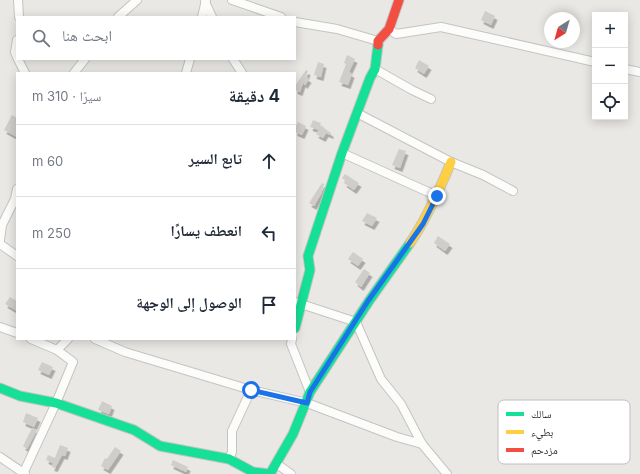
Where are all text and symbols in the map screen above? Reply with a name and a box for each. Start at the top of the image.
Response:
north arrow [544,12,580,48]
map controls [592,12,628,120]
button: + [592,12,628,48]
search box [16,16,296,60]
text: ابحث هنا [62,26,112,45]
icon: search [30,27,52,49]
button: − [592,48,628,84]
button: locate [592,84,628,120]
text: 4 دقيقة [229,86,280,106]
text: سيرًا · 310 m [32,88,101,104]
text: تابع السير [188,149,242,168]
icon: ahead [258,150,280,172]
text: 60 m [32,153,63,169]
route end [428,187,446,205]
text: انعطف يسارًا [170,221,242,240]
icon: left [258,222,280,244]
text: 250 m [32,225,71,241]
text: الوصول إلى الوجهة [136,293,242,312]
icon: arrive [258,294,280,316]
route start [242,381,260,399]
legend [498,400,630,464]
text: سالك [531,407,551,421]
text: بطيء [531,425,553,441]
text: مزدحم [531,443,558,458]

